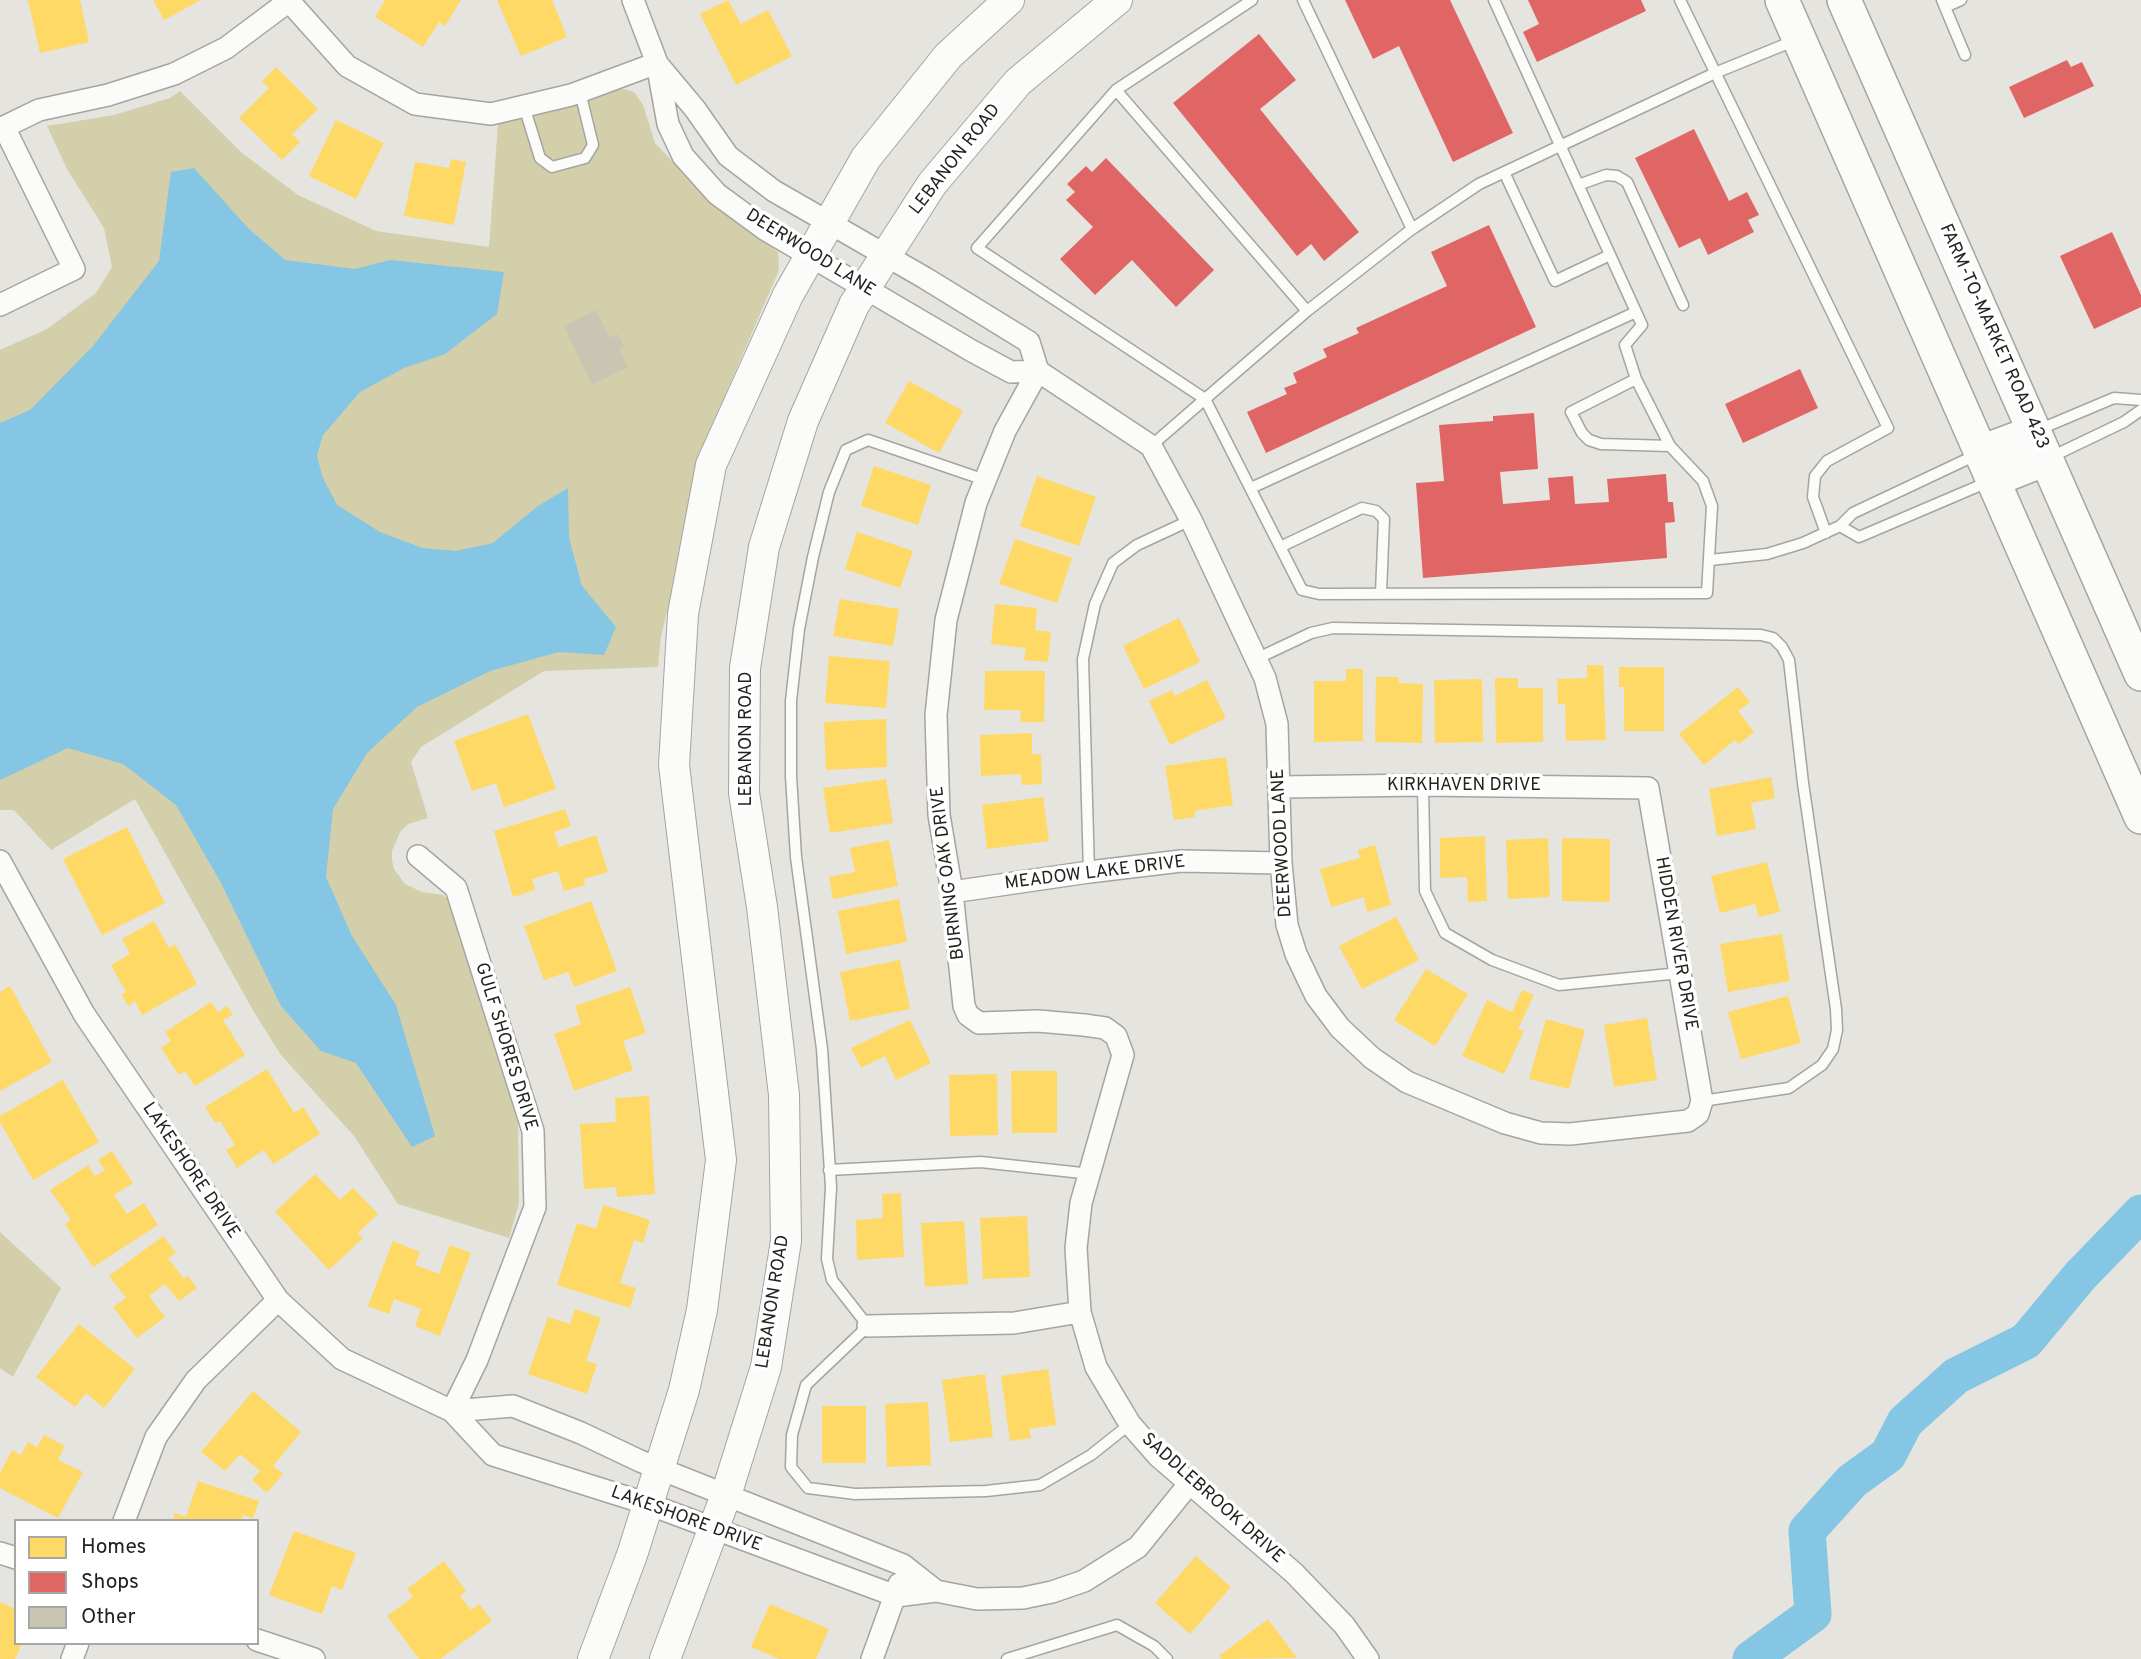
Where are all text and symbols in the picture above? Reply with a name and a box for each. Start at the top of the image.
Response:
street label: LEBANON ROAD [906,100,1006,220]
street label: DEERWOOD LANE [741,205,879,303]
street label: FARM-TO-MARKET ROAD 423 [1934,221,2052,453]
street label: LEBANON ROAD [736,672,758,806]
street label: DEERWOOD LANE [1268,768,1298,918]
street label: KIRKHAVEN DRIVE [1387,775,1541,797]
street label: BURNING OAK DRIVE [928,785,970,961]
street label: MEADOW LAKE DRIVE [1003,852,1187,896]
street label: HIDDEN RIVER DRIVE [1649,855,1701,1033]
street label: GULF SHORES DRIVE [469,960,541,1134]
street label: LAKESHORE DRIVE [136,1099,244,1243]
street label: LEBANON ROAD [753,1234,795,1370]
street label: SADDLEBROOK DRIVE [1136,1429,1288,1569]
street label: LAKESHORE DRIVE [607,1483,765,1557]
legend [14,1519,259,1645]
text: Homes [81,1534,146,1561]
text: Shops [81,1569,139,1596]
text: Other [81,1604,136,1631]

